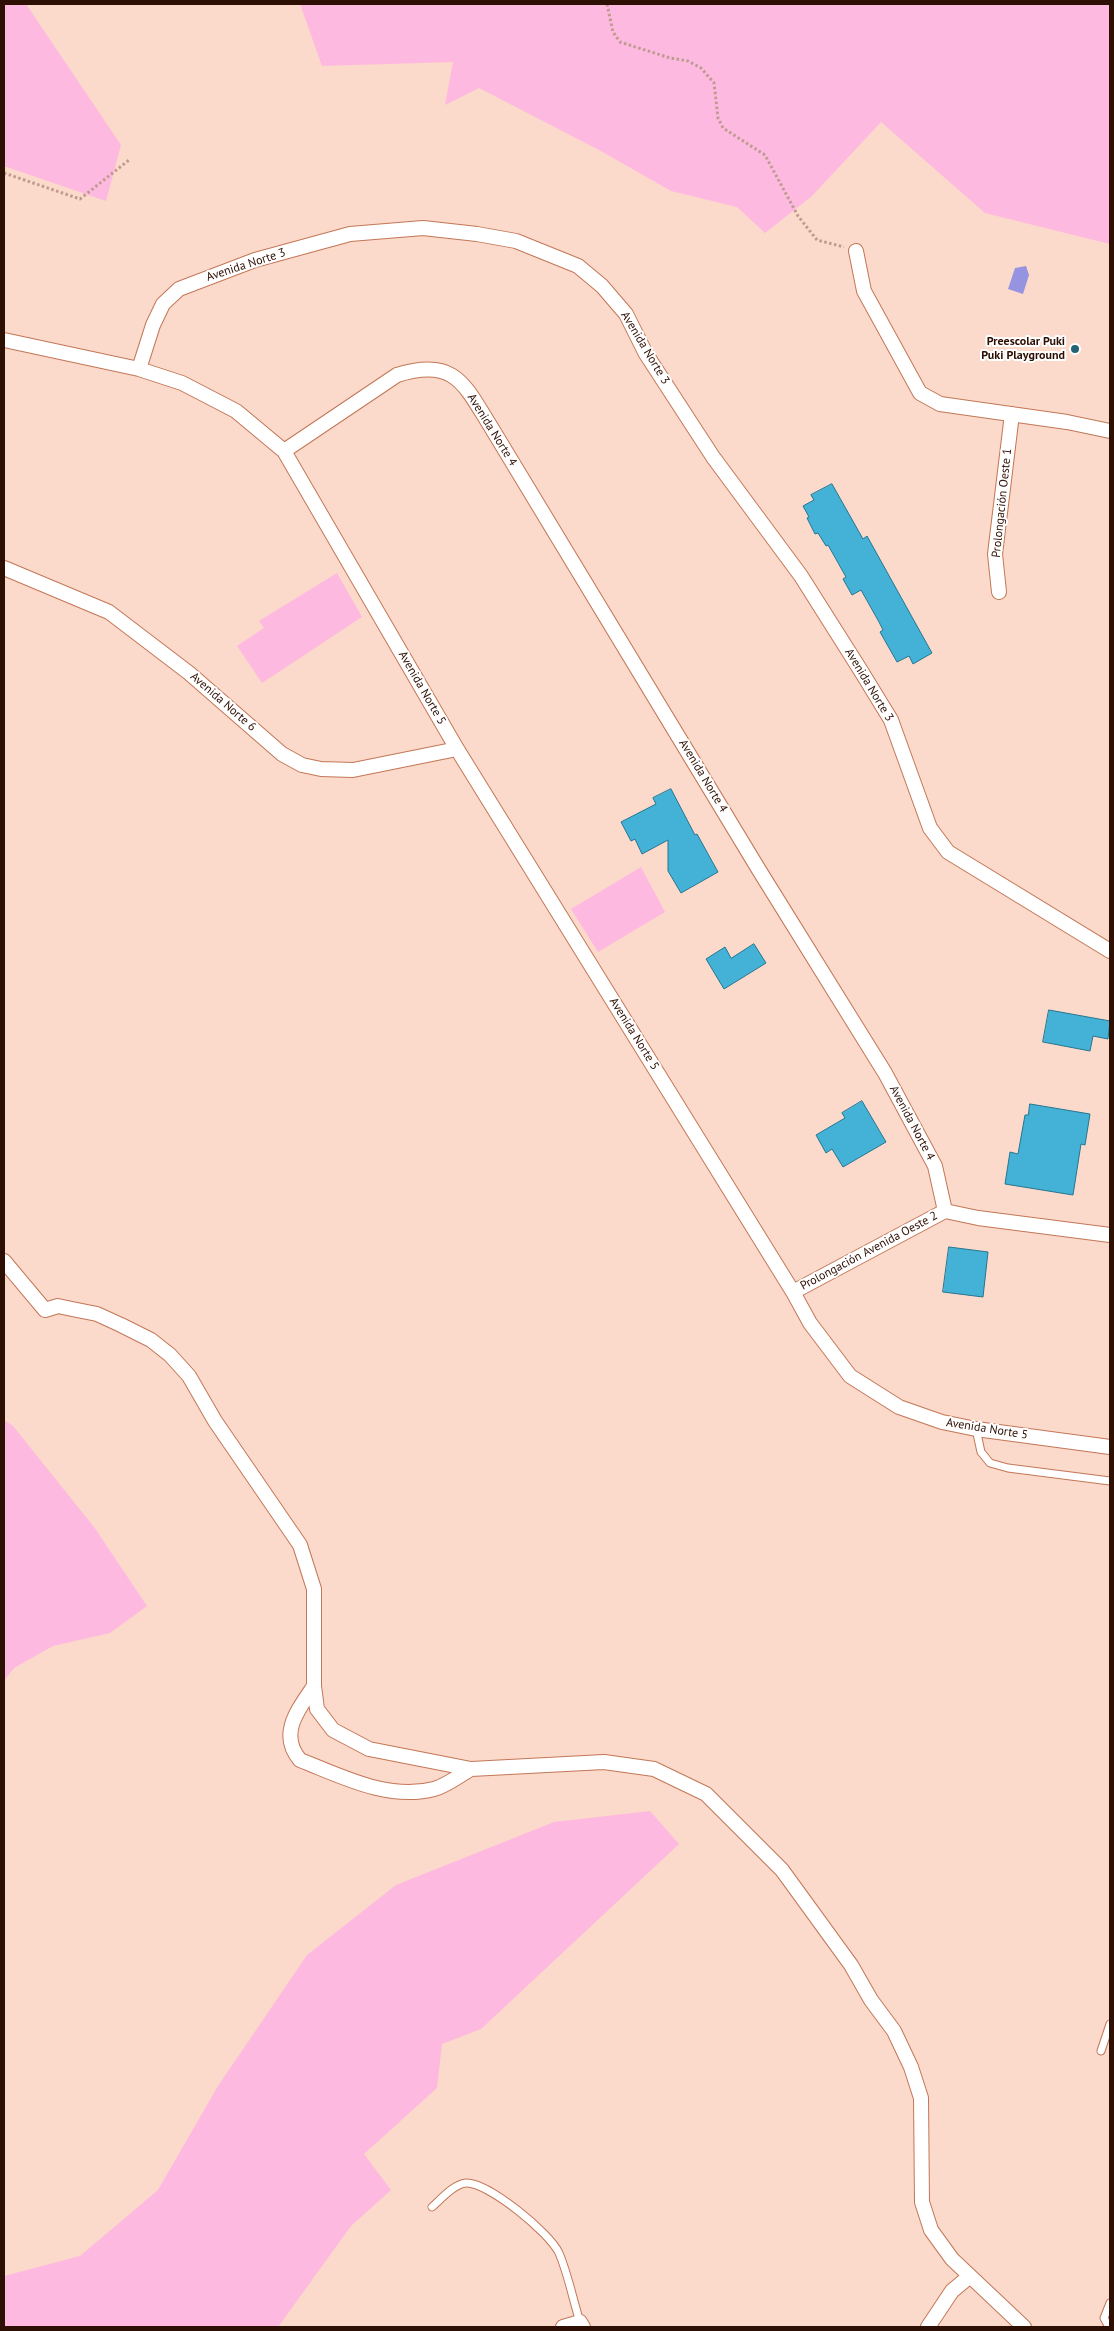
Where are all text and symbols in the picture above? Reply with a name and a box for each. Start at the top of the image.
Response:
street label: Avenida Norte 3 [205,245,287,285]
street label: Avenida Norte 3 [618,309,672,387]
place label: Preescolar Puki Puki Playground [981,335,1065,363]
marker: Preescolar Puki Puki Playground [1069,343,1081,355]
street label: Avenida Norte 4 [464,391,520,469]
street label: Prolongación Oeste 1 [989,448,1015,558]
street label: Avenida Norte 3 [842,646,896,724]
street label: Avenida Norte 5 [395,649,449,727]
street label: Avenida Norte 6 [187,670,259,734]
street label: Avenida Norte 4 [676,737,730,815]
street label: Avenida Norte 5 [606,995,662,1073]
street label: Avenida Norte 4 [886,1083,938,1163]
street label: Prolongación Avenida Oeste 2 [798,1209,940,1293]
street label: Avenida Norte 5 [945,1415,1029,1443]

